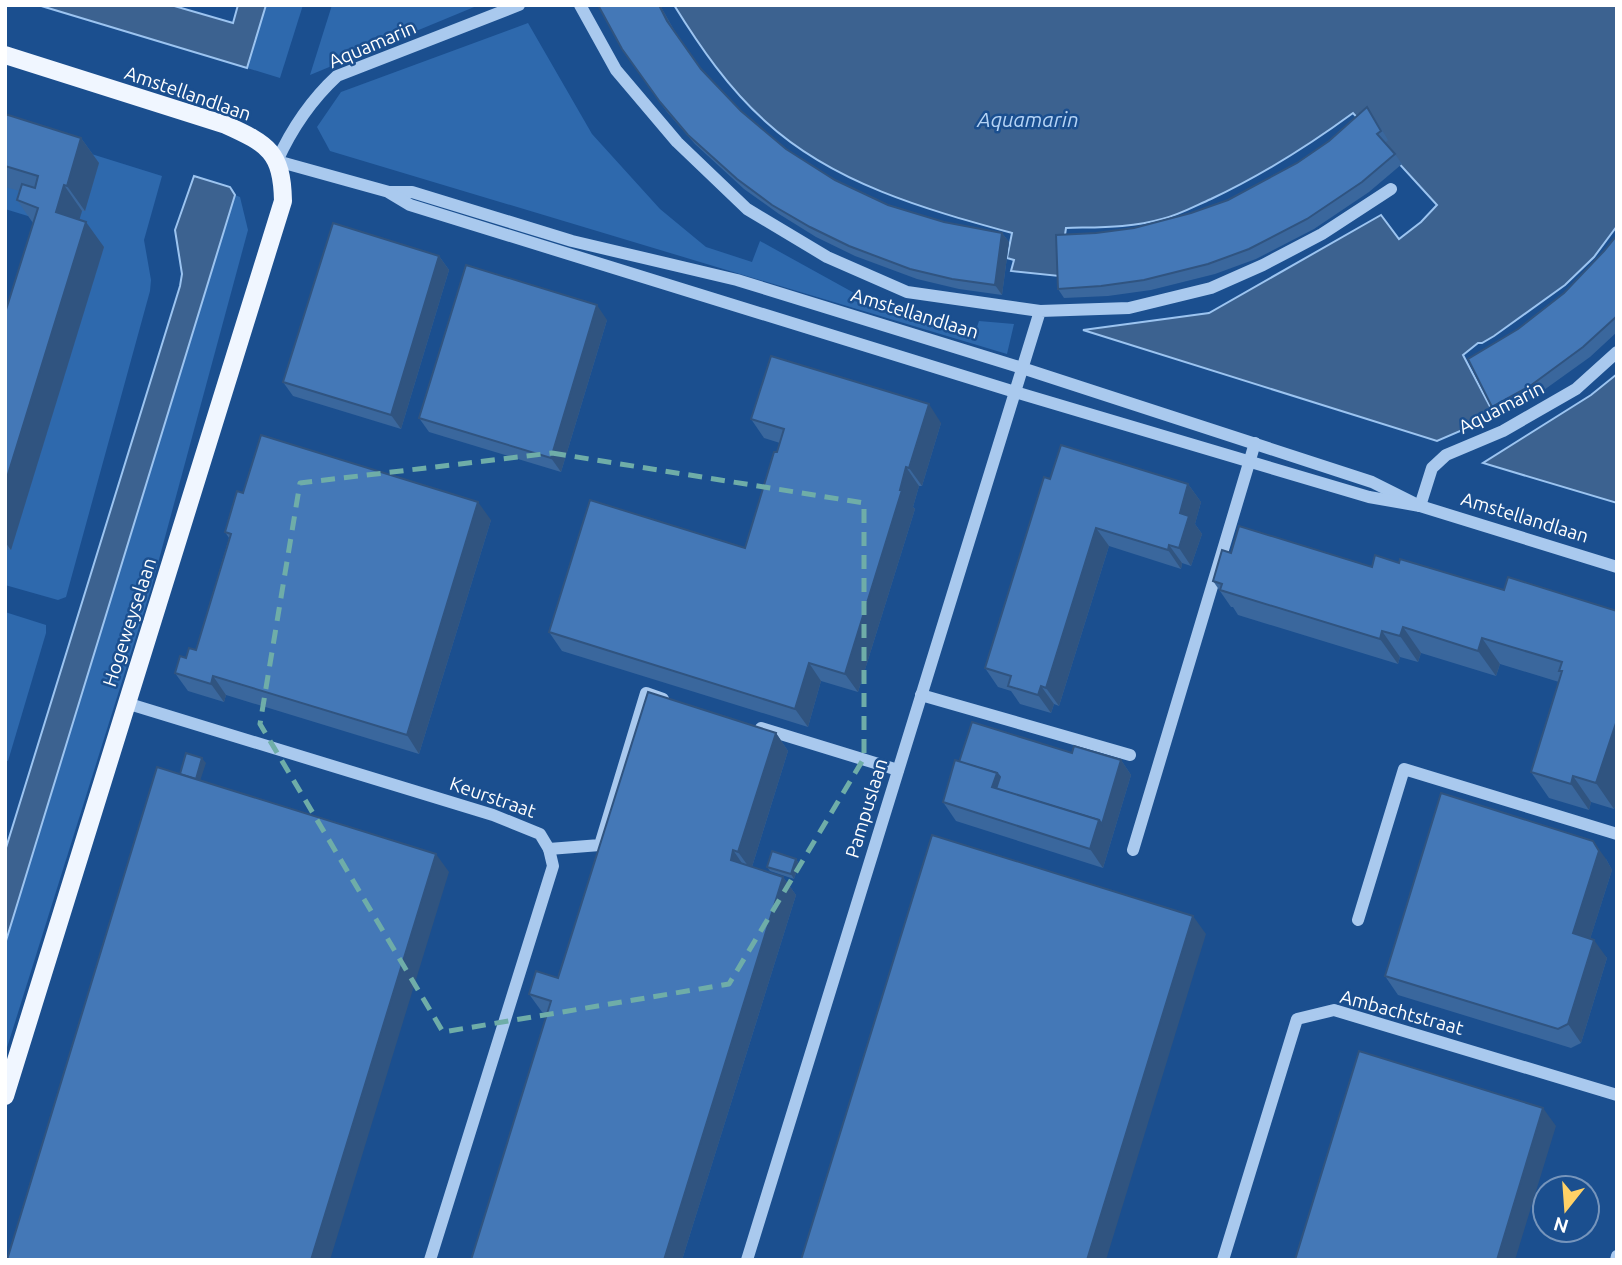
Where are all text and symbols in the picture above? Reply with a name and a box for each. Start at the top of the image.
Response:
street label: Aquamarin [325,16,419,72]
street label: Amstellandlaan [122,61,254,125]
water label: Aquamarin [976,107,1079,131]
street label: Amstellandlaan [849,283,981,343]
street label: Aquamarin [1455,376,1547,438]
street label: Amstellandlaan [1459,487,1591,547]
street label: Hogeweyselaan [98,555,160,689]
street label: Pampuslaan [840,756,892,860]
street label: Keurstraat [447,772,540,822]
street label: Ambachtstraat [1338,985,1467,1039]
north arrow [1531,1174,1601,1244]
text: N [1551,1213,1571,1238]

